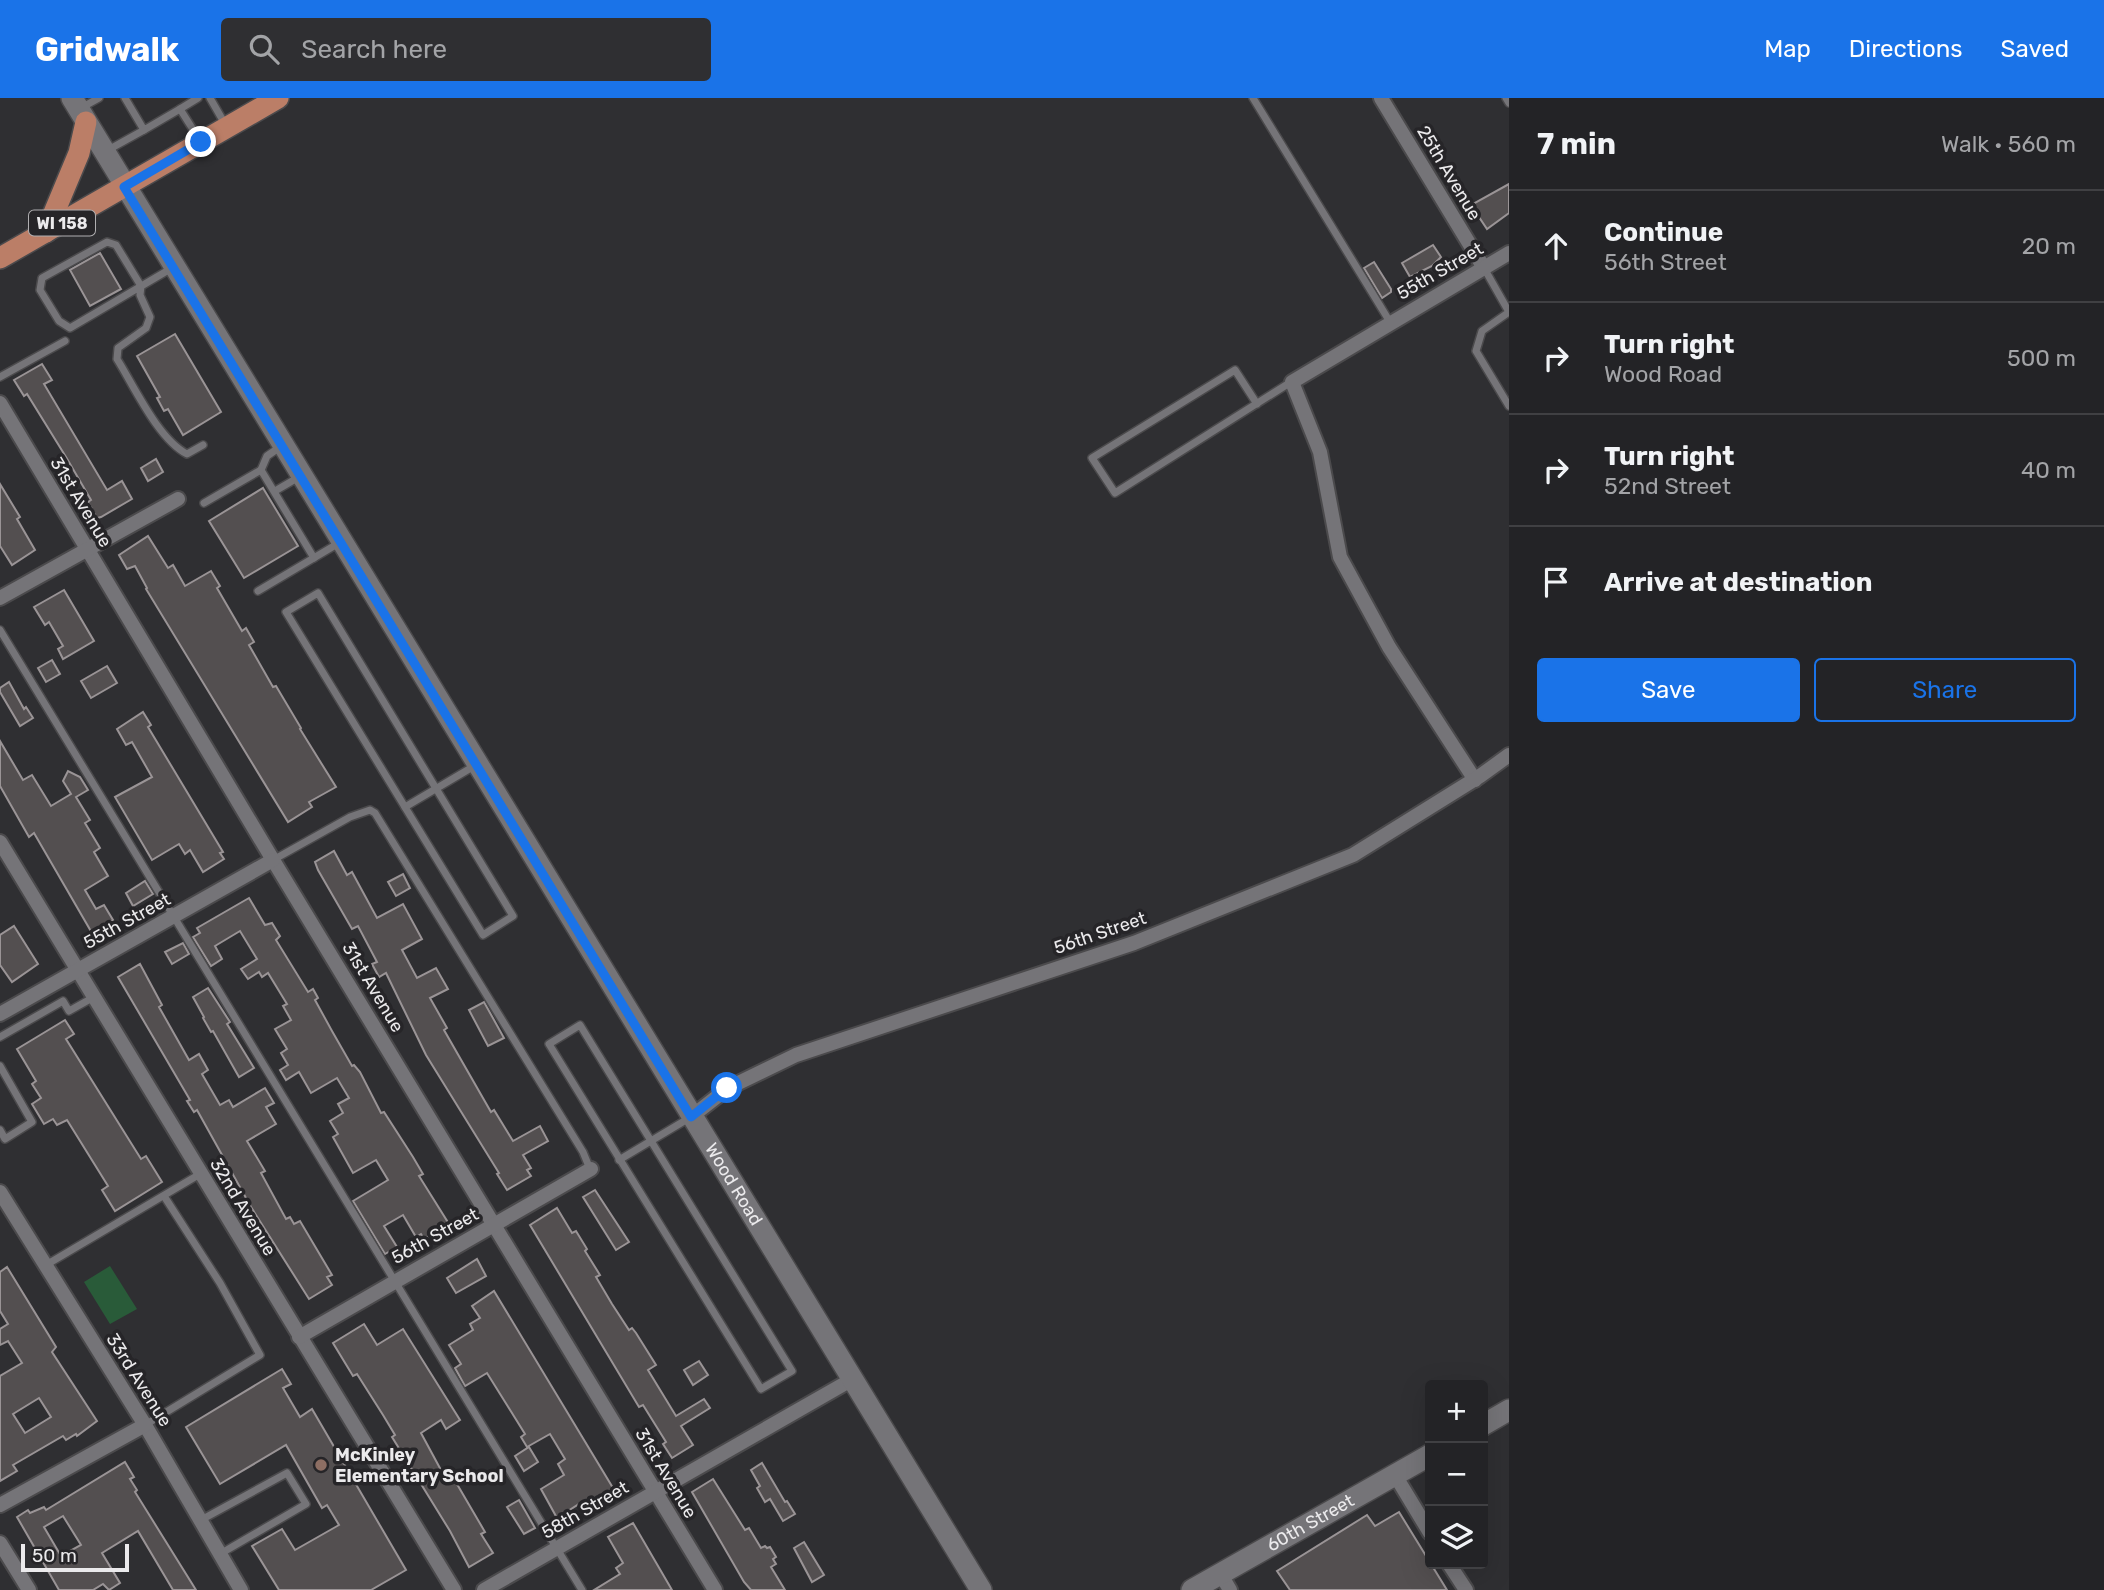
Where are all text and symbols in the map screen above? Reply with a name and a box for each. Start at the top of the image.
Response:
search box [221,18,711,81]
text: Gridwalk [35,30,179,69]
icon: search [245,30,283,68]
text: Search here [301,34,447,65]
text: Map [1764,35,1811,63]
text: Directions [1849,35,1962,63]
text: Saved [2000,35,2069,63]
street label: 25th Avenue [1412,122,1486,224]
route end [185,126,216,157]
text: 7 min [1537,126,1616,162]
text: Walk · 560 m [1941,130,2076,158]
road number: WI 158 [29,211,95,236]
text: Continue [1604,217,1723,248]
icon: ahead [1537,227,1575,265]
text: 20 m [2022,232,2076,260]
street label: 55th Street [1393,238,1487,304]
text: 56th Street [1604,248,1727,276]
text: Turn right [1604,329,1734,360]
icon: right [1537,339,1575,377]
text: 500 m [2007,344,2076,372]
text: Wood Road [1604,360,1722,388]
text: Turn right [1604,441,1734,472]
icon: right [1537,451,1575,489]
street label: 31st Avenue [45,453,117,551]
text: 40 m [2021,456,2076,484]
text: 52nd Street [1604,472,1731,500]
icon: arrive [1537,563,1575,601]
text: Arrive at destination [1604,567,1872,598]
button: Save [1537,658,1800,722]
button: Share [1814,658,2076,722]
street label: 55th Street [80,888,174,954]
street label: 56th Street [1051,907,1149,959]
street label: 31st Avenue [337,938,409,1036]
route start [711,1072,742,1103]
street label: Wood Road [700,1139,767,1230]
street label: 32nd Avenue [205,1154,281,1260]
street label: 56th Street [388,1203,482,1269]
street label: 33rd Avenue [102,1329,176,1431]
map controls [1425,1380,1488,1569]
button: + [1425,1380,1488,1443]
street label: 31st Avenue [630,1424,702,1522]
button: − [1425,1443,1488,1506]
place label: McKinley Elementary School [335,1444,504,1487]
marker: McKinley Elementary School [313,1457,329,1473]
street label: 58th Street [538,1476,632,1544]
street label: 60th Street [1263,1489,1358,1556]
button: layers [1425,1506,1488,1569]
scale bar [21,1541,130,1573]
text: 50 m [32,1544,77,1567]

